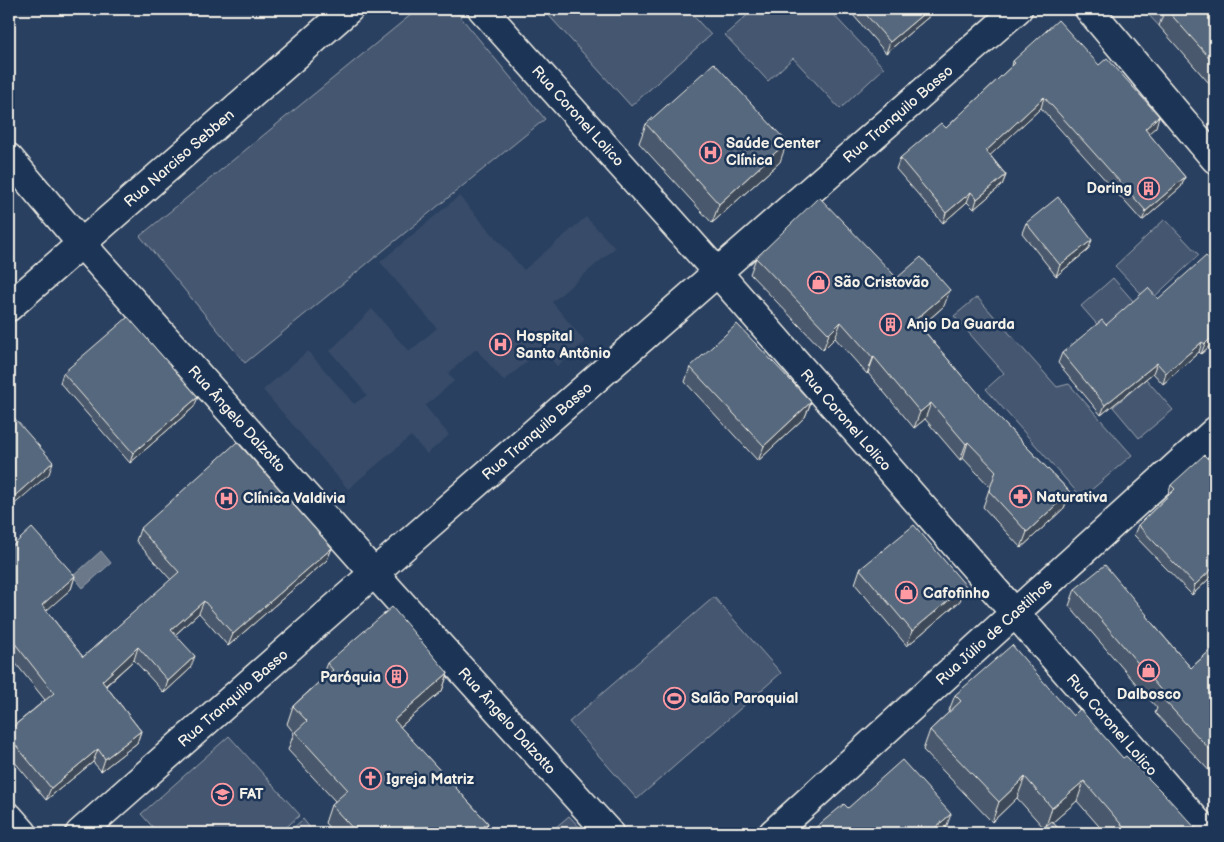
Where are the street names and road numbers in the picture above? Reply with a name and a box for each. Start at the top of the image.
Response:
street label: Rua Tranquilo Basso [839,61,957,167]
street label: Rua Coronel Lolico [527,62,628,171]
street label: Rua Narciso Sebben [120,105,238,211]
street label: Rua Ângelo Dalzotto [184,362,290,477]
street label: Rua Coronel Lolico [796,365,895,475]
street label: Rua Tranquilo Basso [478,378,596,484]
street label: Rua Júlio de Castilhos [932,575,1057,690]
street label: Rua Tranquilo Basso [174,645,292,751]
street label: Rua Ângelo Dalzotto [454,664,560,779]
street label: Rua Coronel Lolico [1062,670,1161,780]

